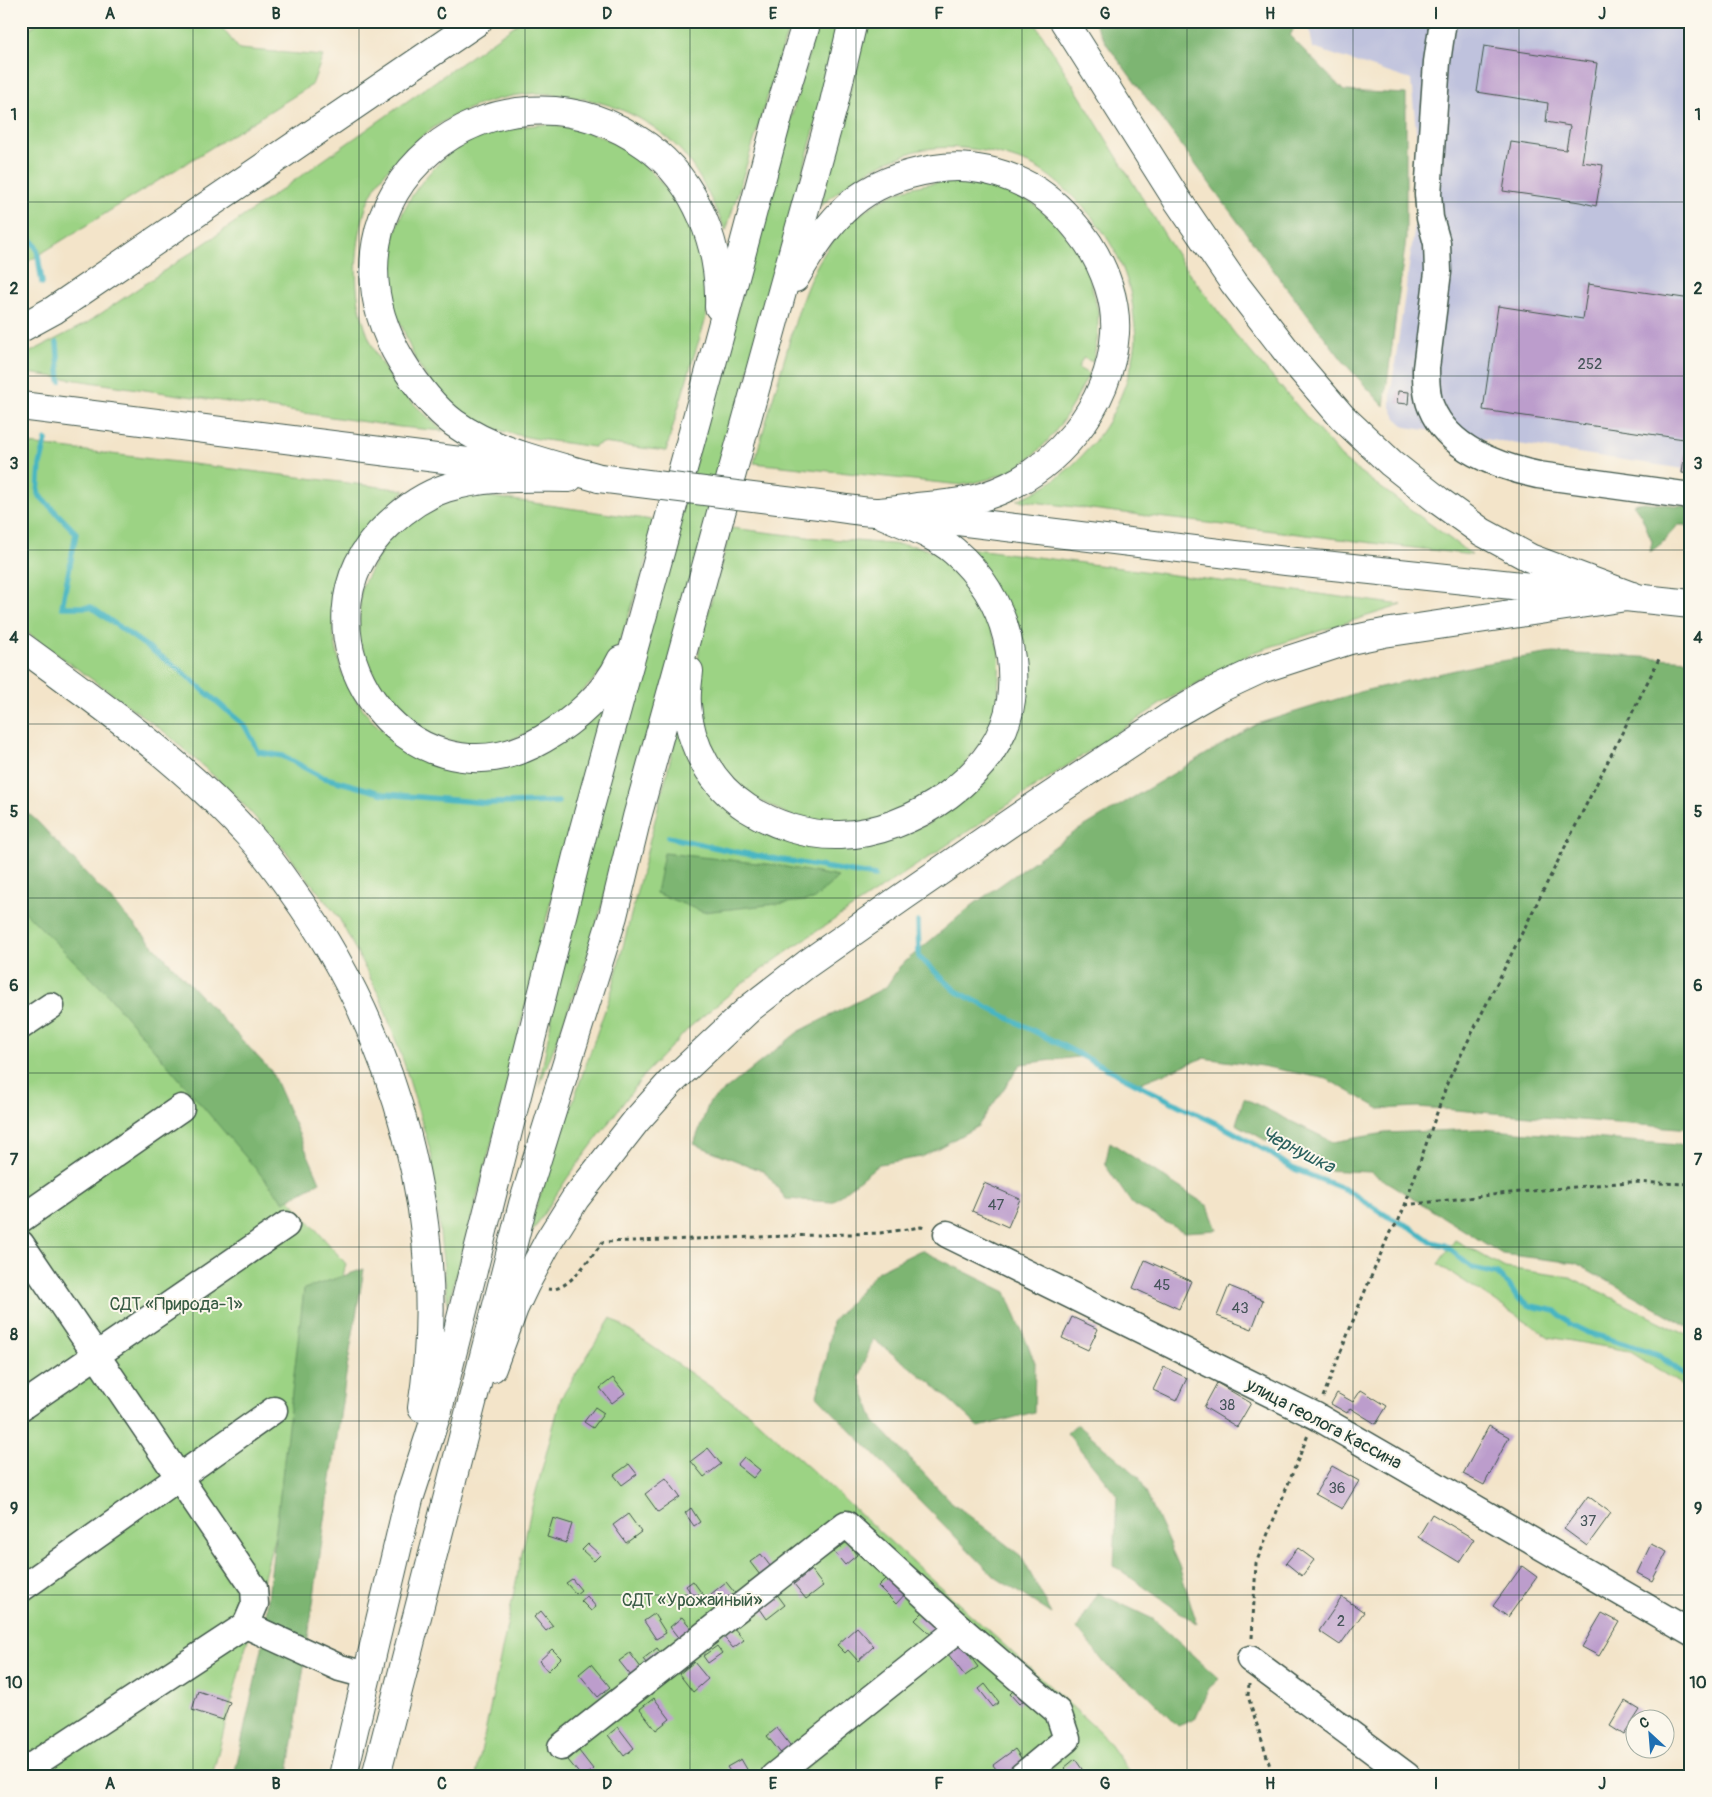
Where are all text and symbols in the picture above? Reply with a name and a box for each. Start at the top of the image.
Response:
text: A [105,4,116,24]
text: B [271,4,281,24]
text: C [437,4,447,24]
text: D [602,4,612,24]
text: E [769,4,778,24]
text: F [934,4,944,24]
text: G [1100,4,1111,24]
text: H [1265,4,1275,24]
text: I [1434,4,1438,24]
text: J [1598,4,1606,24]
text: 1 [11,105,17,125]
text: 1 [1695,105,1701,125]
text: 2 [10,279,19,299]
text: 2 [1694,279,1703,299]
house number: 252 [1578,355,1602,374]
text: 3 [10,454,19,474]
text: 3 [1694,454,1703,474]
text: 4 [9,628,19,648]
text: 4 [1693,628,1703,648]
text: 5 [10,802,19,822]
text: 5 [1694,802,1703,822]
text: 6 [9,976,19,996]
text: 6 [1693,976,1703,996]
water label: Чернушка [1257,1121,1340,1179]
text: 7 [10,1150,19,1170]
text: 7 [1694,1150,1703,1170]
house number: 47 [988,1196,1004,1215]
house number: 45 [1154,1276,1170,1295]
park label: СДТ «Природа-1» [109,1293,243,1316]
house number: 43 [1231,1299,1249,1318]
text: 8 [10,1325,18,1345]
text: 8 [1694,1325,1702,1345]
street label: улица геолога Кассина [1241,1373,1406,1475]
house number: 38 [1219,1396,1235,1415]
house number: 36 [1328,1479,1346,1498]
text: 9 [10,1499,18,1519]
text: 9 [1694,1499,1702,1519]
house number: 37 [1580,1512,1596,1531]
park label: СДТ «Урожайный» [622,1589,762,1612]
house number: 2 [1337,1612,1345,1631]
text: 10 [5,1673,23,1693]
text: 10 [1689,1673,1707,1693]
north arrow [1624,1710,1674,1760]
text: С [1637,1713,1652,1732]
text: A [105,1774,116,1794]
text: B [271,1774,281,1794]
text: C [437,1774,447,1794]
text: D [602,1774,612,1794]
text: E [769,1774,778,1794]
text: F [934,1774,944,1794]
text: G [1100,1774,1111,1794]
text: H [1265,1774,1275,1794]
text: I [1434,1774,1438,1794]
text: J [1598,1774,1606,1794]

